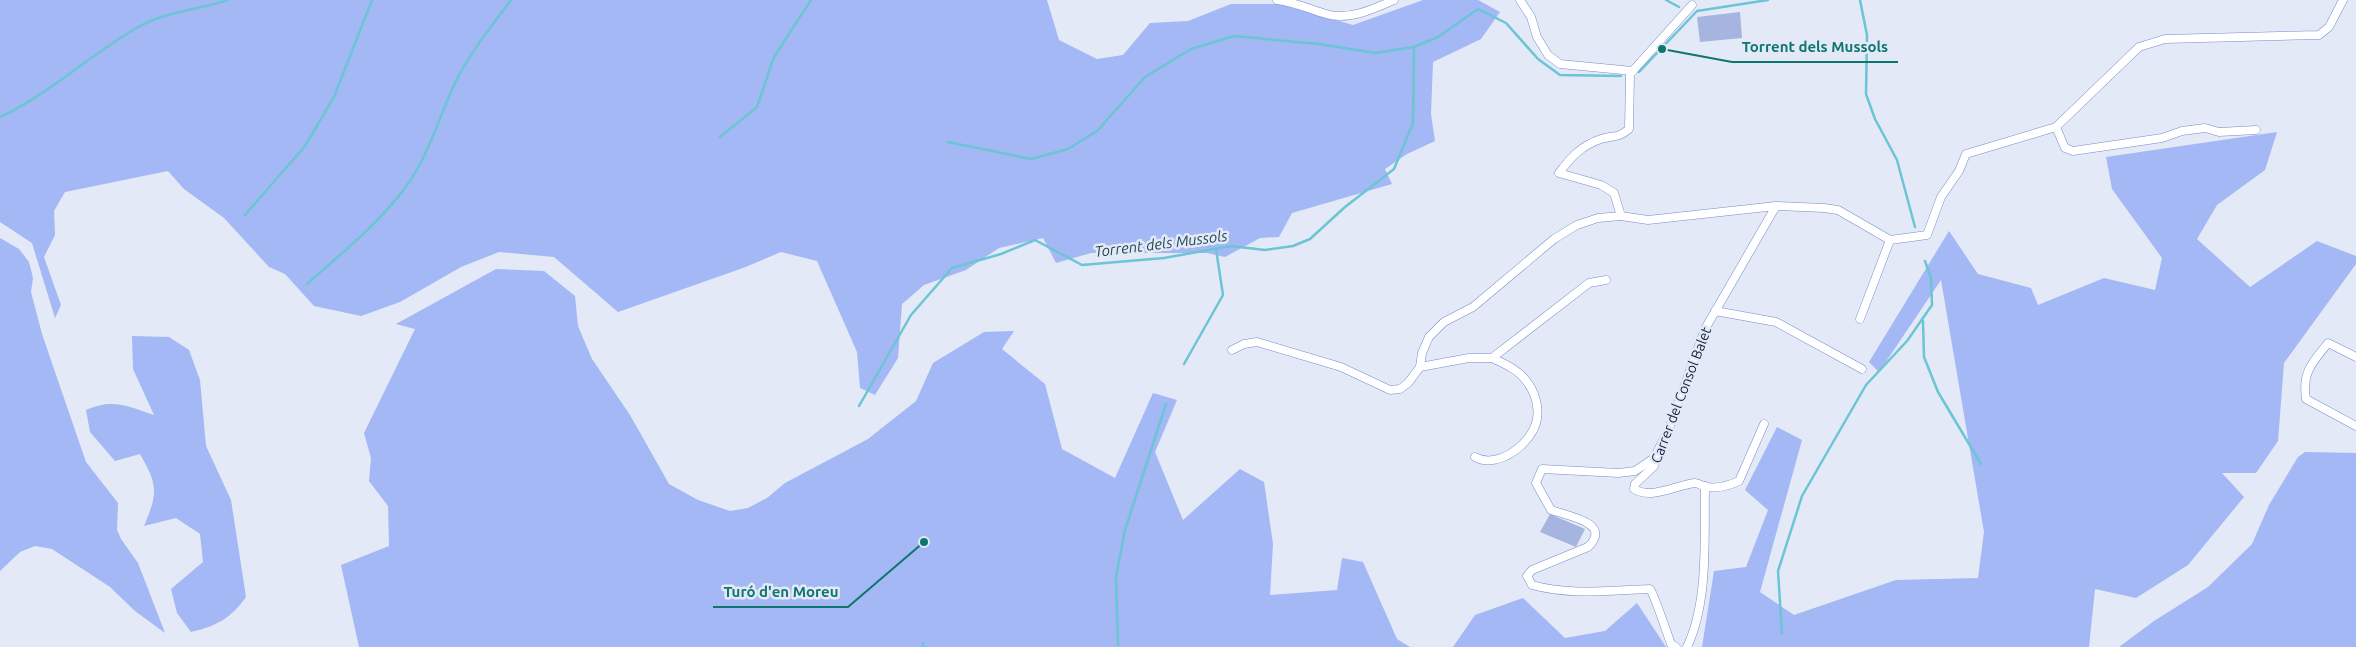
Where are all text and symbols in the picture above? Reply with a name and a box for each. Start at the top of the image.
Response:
callout: Torrent dels Mussols [1732,32,1898,62]
text: Torrent dels Mussols [1742,38,1888,55]
water label: Torrent dels Mussols [1093,227,1229,260]
street label: Carrer del Consol Balet [1648,324,1715,465]
callout: Turó d'en Moreu [713,577,848,607]
text: Turó d'en Moreu [723,583,839,600]

